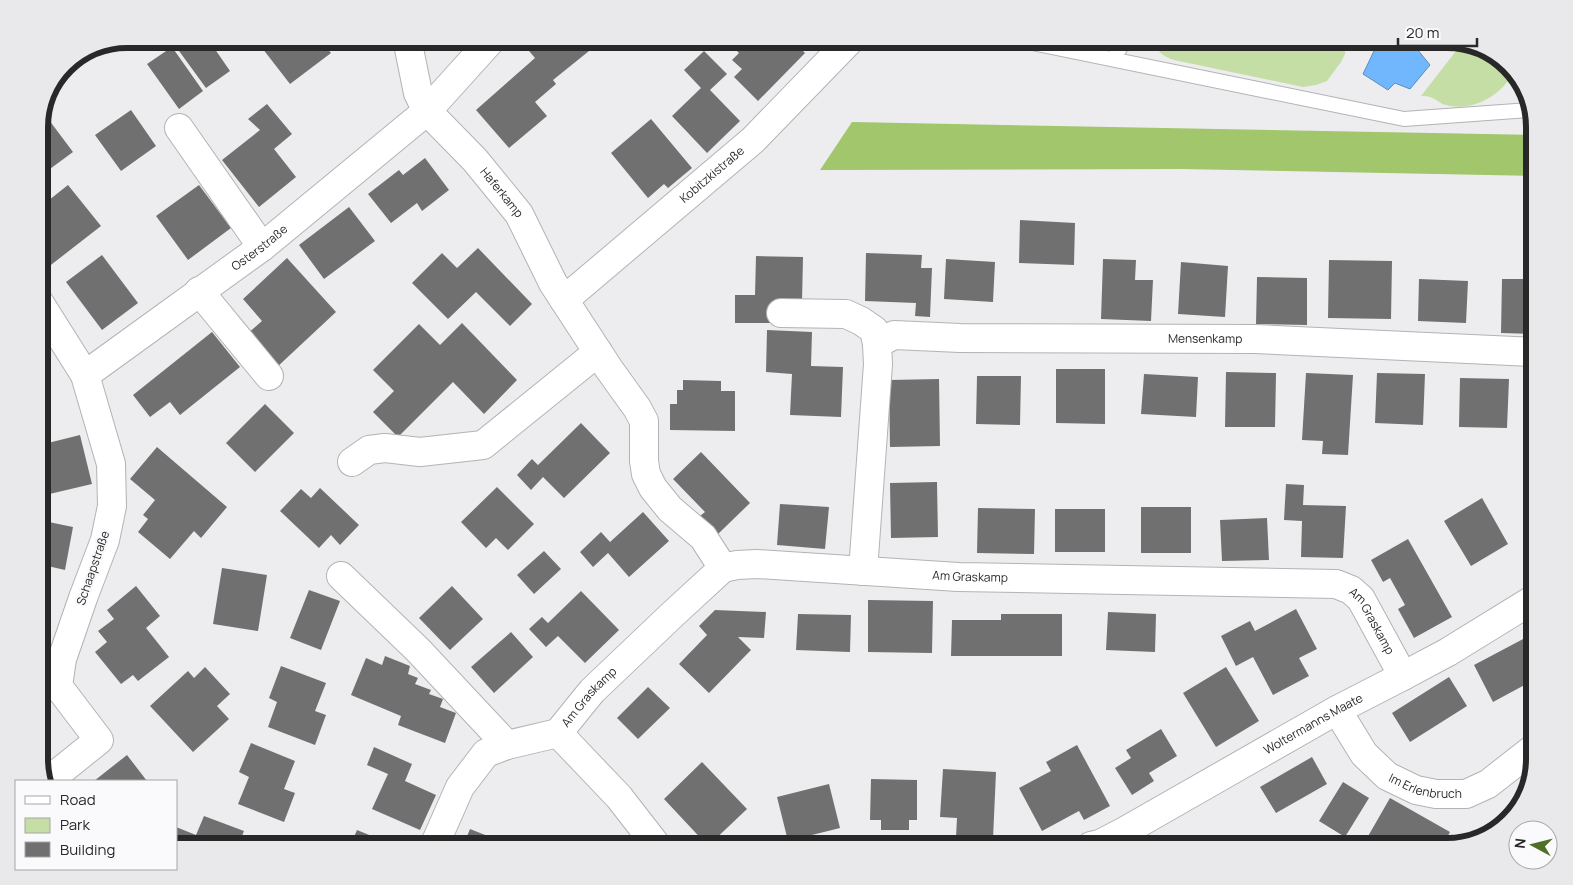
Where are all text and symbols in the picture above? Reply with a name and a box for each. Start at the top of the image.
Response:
scale bar [1398,15,1477,47]
text: 20 m [1406,22,1439,43]
street label: Kobitzkistraße [676,142,748,207]
street label: Haferkamp [476,164,528,221]
street label: Osterstraße [228,220,291,274]
street label: Mensenkamp [1168,330,1242,347]
street label: Schaapstraße [72,528,113,607]
street label: Am Graskamp [932,566,1008,586]
street label: Am Graskamp [1346,583,1399,657]
street label: Am Graskamp [557,663,620,730]
street label: Woltermanns Maate [1260,689,1366,758]
street label: Im Erlenbruch [1386,769,1462,802]
legend [15,780,178,870]
text: Road [60,789,96,810]
text: Park [60,814,90,835]
north arrow [1508,820,1558,870]
text: N [1510,837,1530,850]
text: Building [60,839,115,860]

